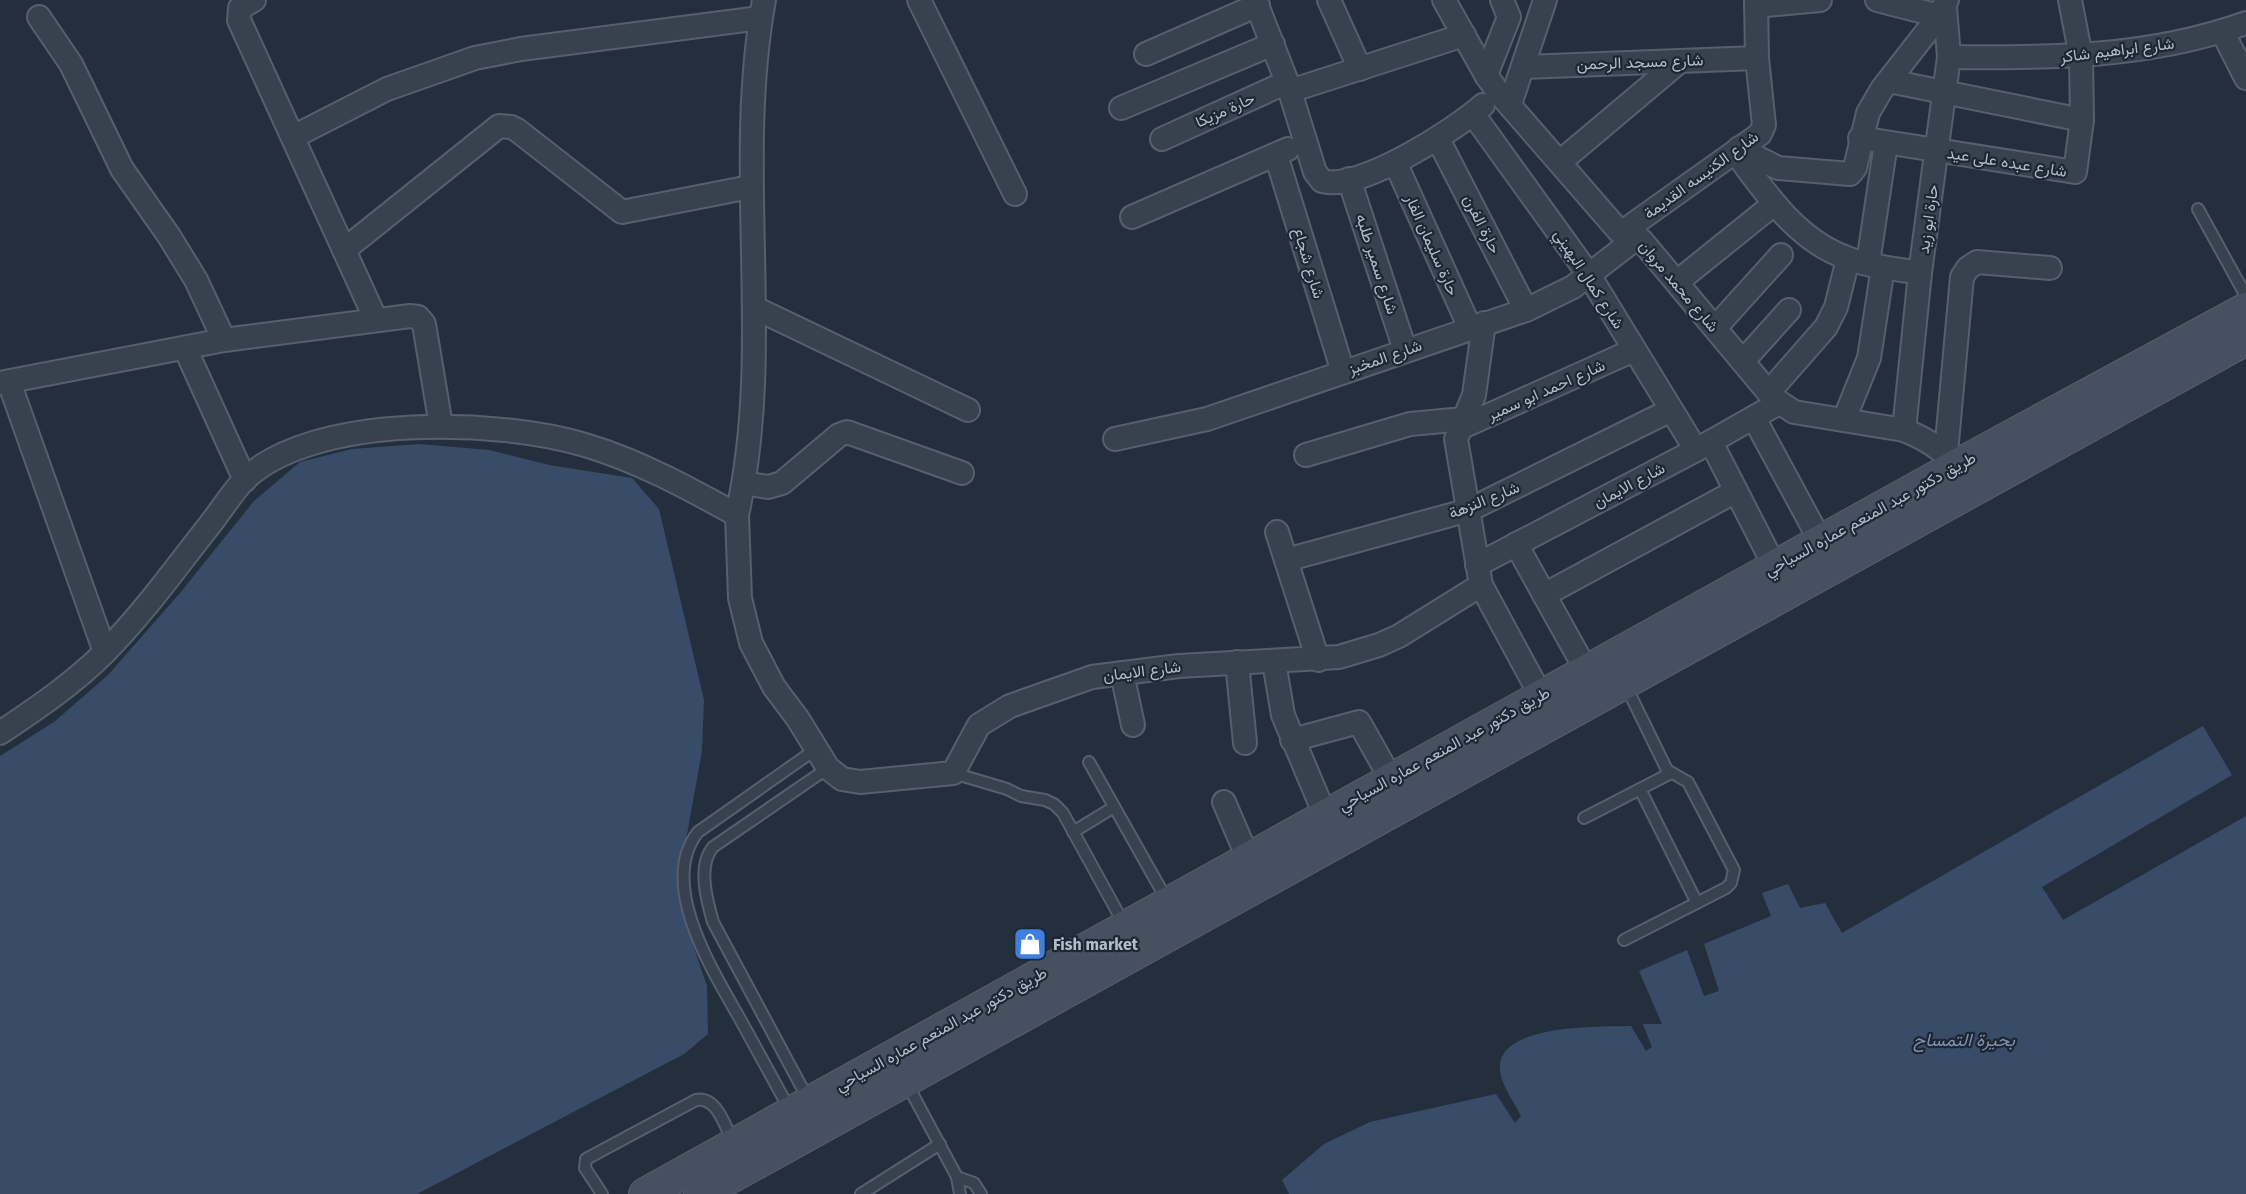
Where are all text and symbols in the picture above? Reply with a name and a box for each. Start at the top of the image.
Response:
street label: شارع ابراهيم شاكر [2058,34,2175,69]
street label: شارع مسجد الرحمن [1576,50,1704,76]
street label: حارة مزيكا [1192,88,1258,132]
street label: شارع الكنيسه القديمة [1640,127,1763,225]
street label: شارع عبده على عيد [1945,143,2068,183]
street label: حارة ابو زيد [1914,183,1943,255]
street label: حارة سليمان الفار [1400,191,1463,299]
street label: حارة الفرن [1458,191,1505,257]
street label: شارع سمير طلبه [1350,211,1402,317]
street label: شارع شجاع [1287,225,1329,301]
street label: شارع كمال البهيني [1546,226,1628,334]
street label: شارع محمد مروان [1634,236,1723,337]
street label: شارع المخبز [1345,336,1425,381]
street label: شارع احمد ابو سمير [1483,356,1609,427]
street label: طريق دكتور عبد المنعم عماره السياحي [1761,448,1981,584]
street label: شارع الايمان [1590,458,1669,514]
street label: شارع النزهة [1446,477,1523,525]
street label: شارع الايمان [1102,657,1182,687]
street label: طريق دكتور عبد المنعم عماره السياحي [1335,683,1555,819]
shop icon: Fish market [1012,926,1048,962]
place label: Fish market [1053,935,1139,954]
street label: طريق دكتور عبد المنعم عماره السياحي [832,963,1052,1099]
water label: بحيرة التمساح [1913,1029,2015,1053]

